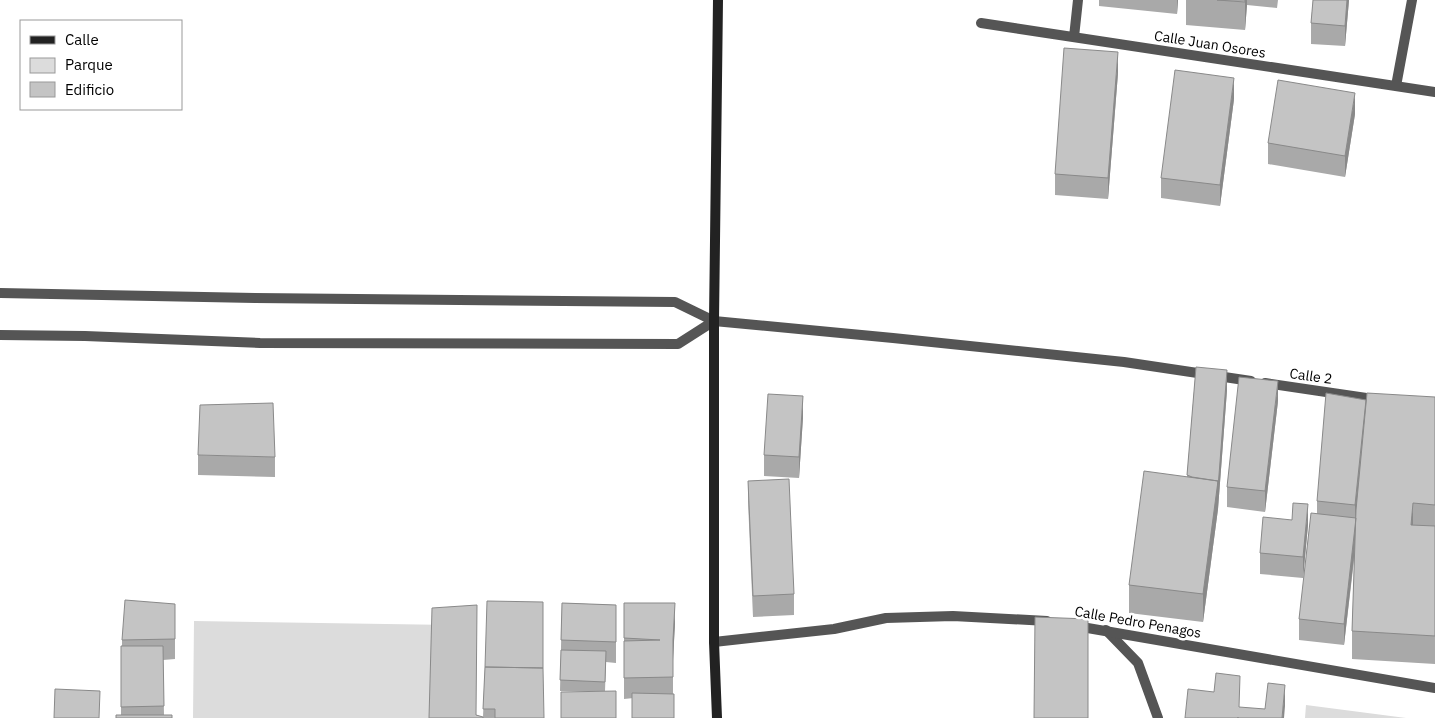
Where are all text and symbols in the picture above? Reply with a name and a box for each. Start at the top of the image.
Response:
legend [20,20,182,110]
street label: Calle Juan Osores [1153,26,1267,62]
text: Calle [65,30,99,49]
text: Parque [65,55,113,74]
text: Edificio [65,80,114,99]
street label: Calle 2 [1288,364,1334,388]
street label: Calle Pedro Penagos [1073,602,1203,642]

